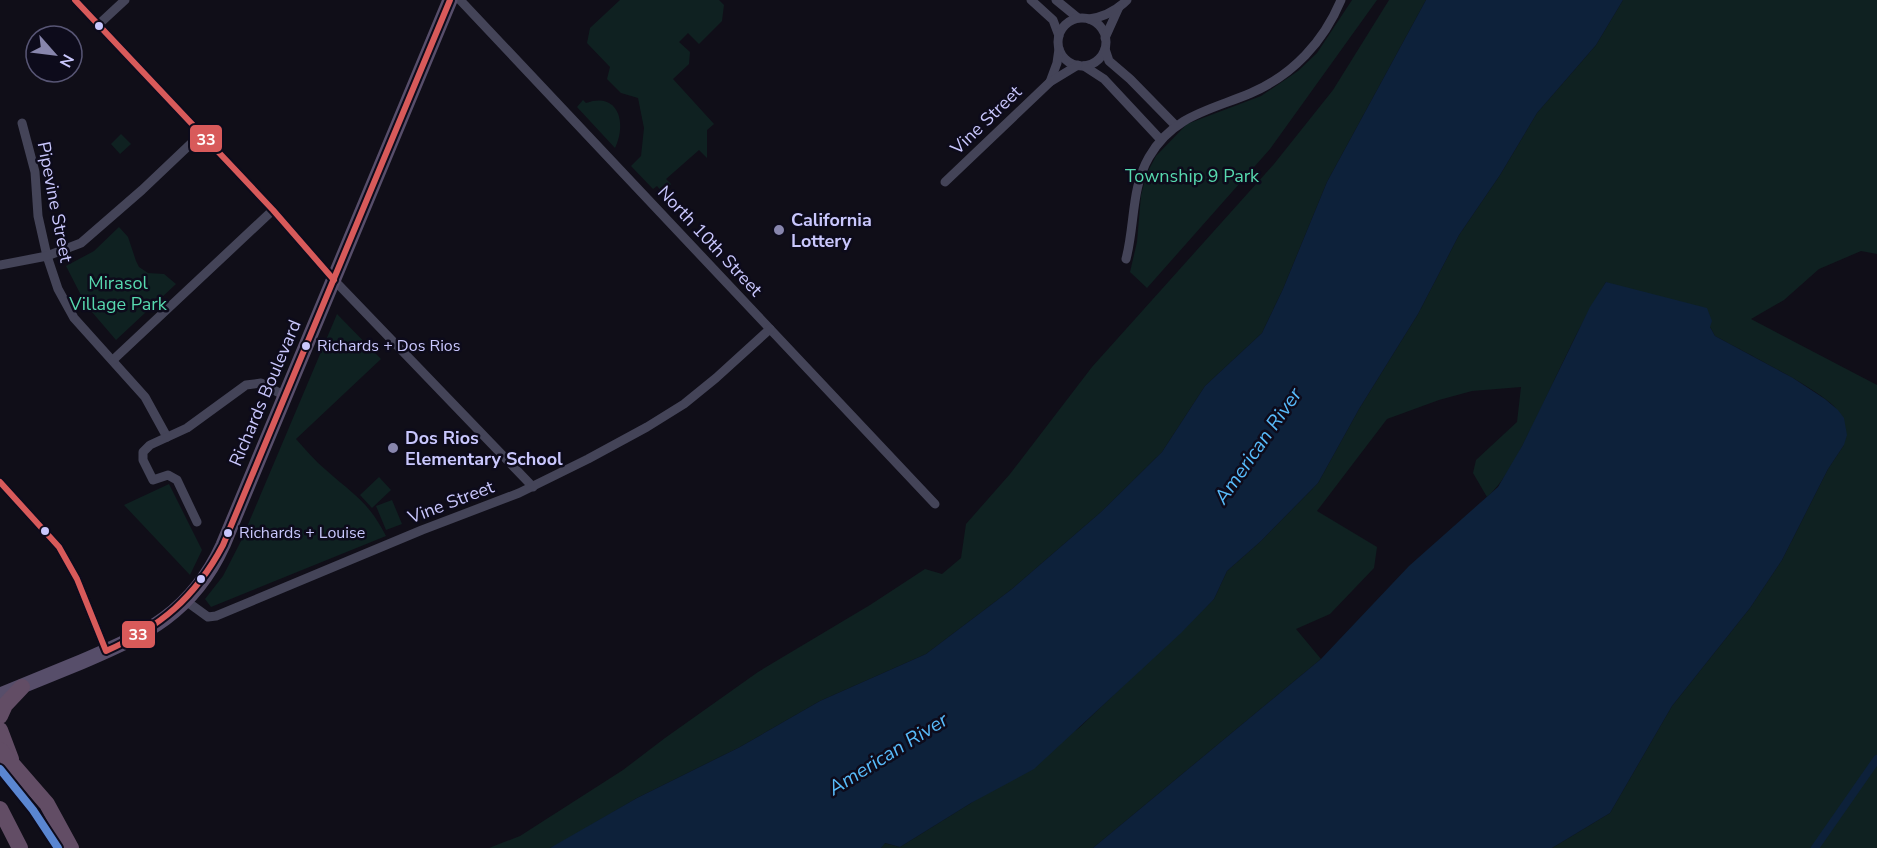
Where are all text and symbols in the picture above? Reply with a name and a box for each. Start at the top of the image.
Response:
unlabelled marker [93,20,105,32]
north arrow [24,24,84,84]
text: N [54,50,79,71]
street label: Vine Street [945,80,1027,161]
line badge: 33 [189,124,223,153]
text: 33 [196,129,216,151]
street label: Pipevine Street [32,140,79,265]
park label: Township 9 Park [1125,164,1260,188]
street label: North 10th Street [652,180,768,302]
place label: California Lottery [791,208,872,253]
marker: California Lottery [772,223,786,237]
park label: Mirasol Village Park [68,271,168,316]
street label: Richards Boulevard [223,316,307,470]
place label: Richards + Dos Rios [317,335,460,357]
marker: Richards + Dos Rios [300,340,312,352]
water label: American River [1207,382,1309,510]
place label: Dos Rios Elementary School [405,426,563,471]
marker: Dos Rios Elementary School [386,441,400,455]
street label: Vine Street [404,474,498,530]
place label: Richards + Louise [239,522,365,544]
unlabelled marker [39,525,51,537]
marker: Richards + Louise [222,527,234,539]
unlabelled marker [195,573,207,585]
line badge: 33 [121,620,156,649]
text: 33 [128,624,148,646]
water label: American River [822,706,954,802]

